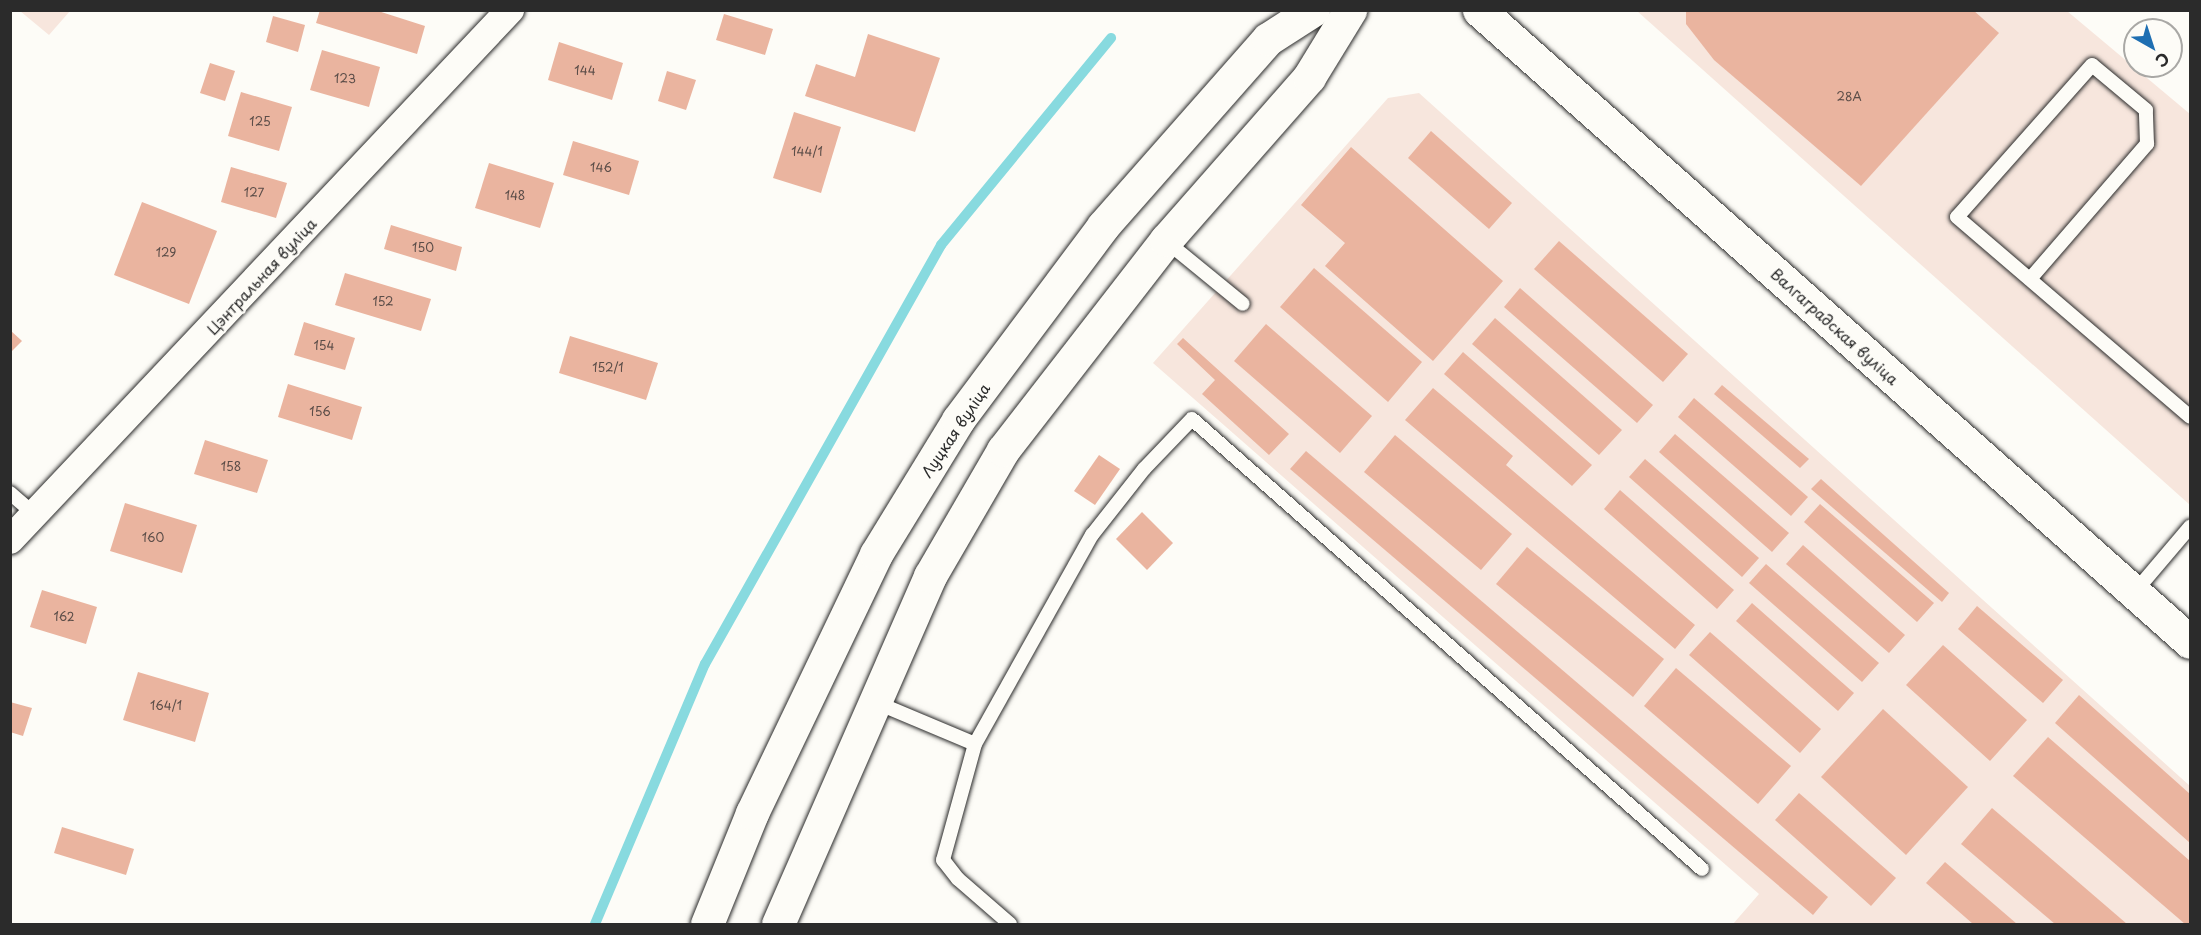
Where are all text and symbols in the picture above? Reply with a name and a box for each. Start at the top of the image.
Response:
north arrow [2123,18,2183,78]
text: С [2151,47,2175,74]
house number: 144 [574,64,596,78]
house number: 123 [334,72,356,86]
house number: 28А [1836,90,1862,104]
house number: 125 [249,115,271,129]
house number: 144/1 [791,145,823,159]
house number: 146 [590,161,612,175]
house number: 127 [244,186,264,200]
house number: 148 [505,189,525,203]
street label: Цэнтральная вуліца [203,214,319,338]
house number: 150 [412,241,434,255]
house number: 129 [156,246,176,260]
street label: Валгаградская вуліца [1767,264,1903,388]
house number: 152 [372,295,394,309]
house number: 154 [313,339,335,353]
house number: 152/1 [592,361,624,375]
street label: Луцкая вуліца [917,379,993,481]
house number: 156 [309,405,331,419]
house number: 158 [221,460,241,474]
house number: 160 [142,531,164,545]
house number: 162 [53,610,75,624]
house number: 164/1 [150,699,182,713]

